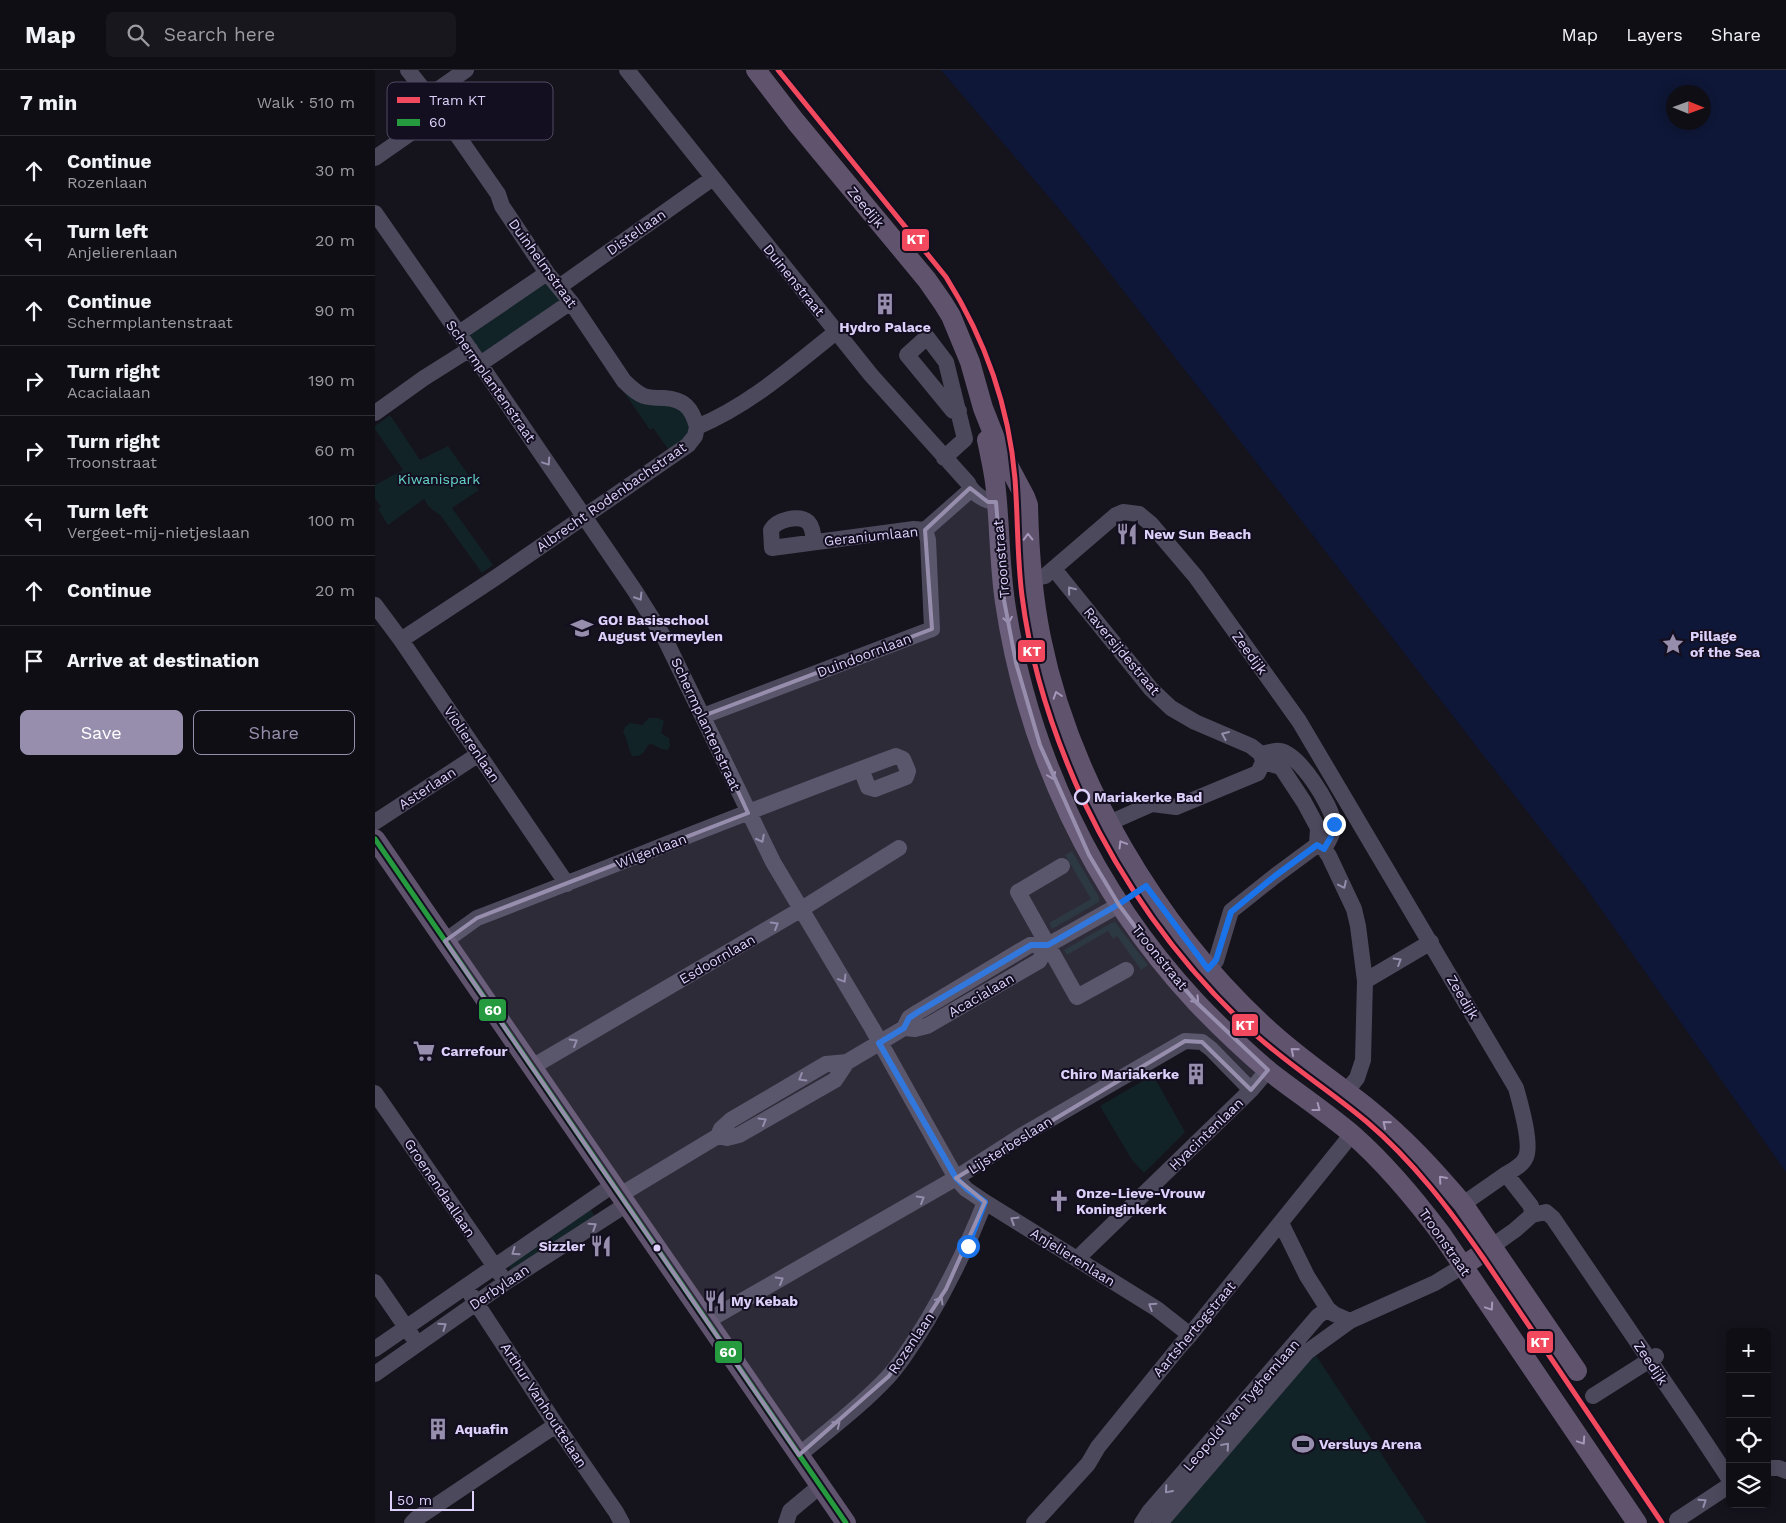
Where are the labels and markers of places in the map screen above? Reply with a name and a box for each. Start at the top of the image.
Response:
building icon: Hydro Palace [872,291,898,317]
place label: Hydro Palace [839,319,931,335]
restaurant icon: New Sun Beach [1114,521,1140,547]
place label: New Sun Beach [1144,526,1251,542]
place label: GO! Basisschool August Vermeylen [598,612,723,644]
school or university icon: GO! Basisschool August Vermeylen [569,615,595,641]
place label: Pillage of the Sea [1690,628,1761,660]
place icon: Pillage of the Sea [1660,631,1686,657]
marker: Mariakerke Bad [1074,789,1090,805]
place label: Mariakerke Bad [1094,789,1202,805]
supermarket icon: Carrefour [411,1038,437,1064]
place label: Carrefour [441,1043,507,1059]
building icon: Chiro Mariakerke [1183,1061,1209,1087]
place label: Chiro Mariakerke [1060,1066,1179,1082]
place label: Onze-Lieve-Vrouw Koninginkerk [1076,1185,1206,1217]
church icon: Onze-Lieve-Vrouw Koninginkerk [1046,1188,1072,1214]
restaurant icon: Sizzler [588,1233,614,1259]
place label: Sizzler [539,1238,585,1254]
unlabelled marker [652,1243,662,1253]
restaurant icon: My Kebab [702,1288,728,1314]
place label: My Kebab [731,1293,798,1309]
building icon: Aquafin [425,1416,451,1442]
place label: Aquafin [455,1421,508,1437]
sports icon: Versluys Arena [1290,1431,1316,1457]
place label: Versluys Arena [1319,1436,1423,1452]

